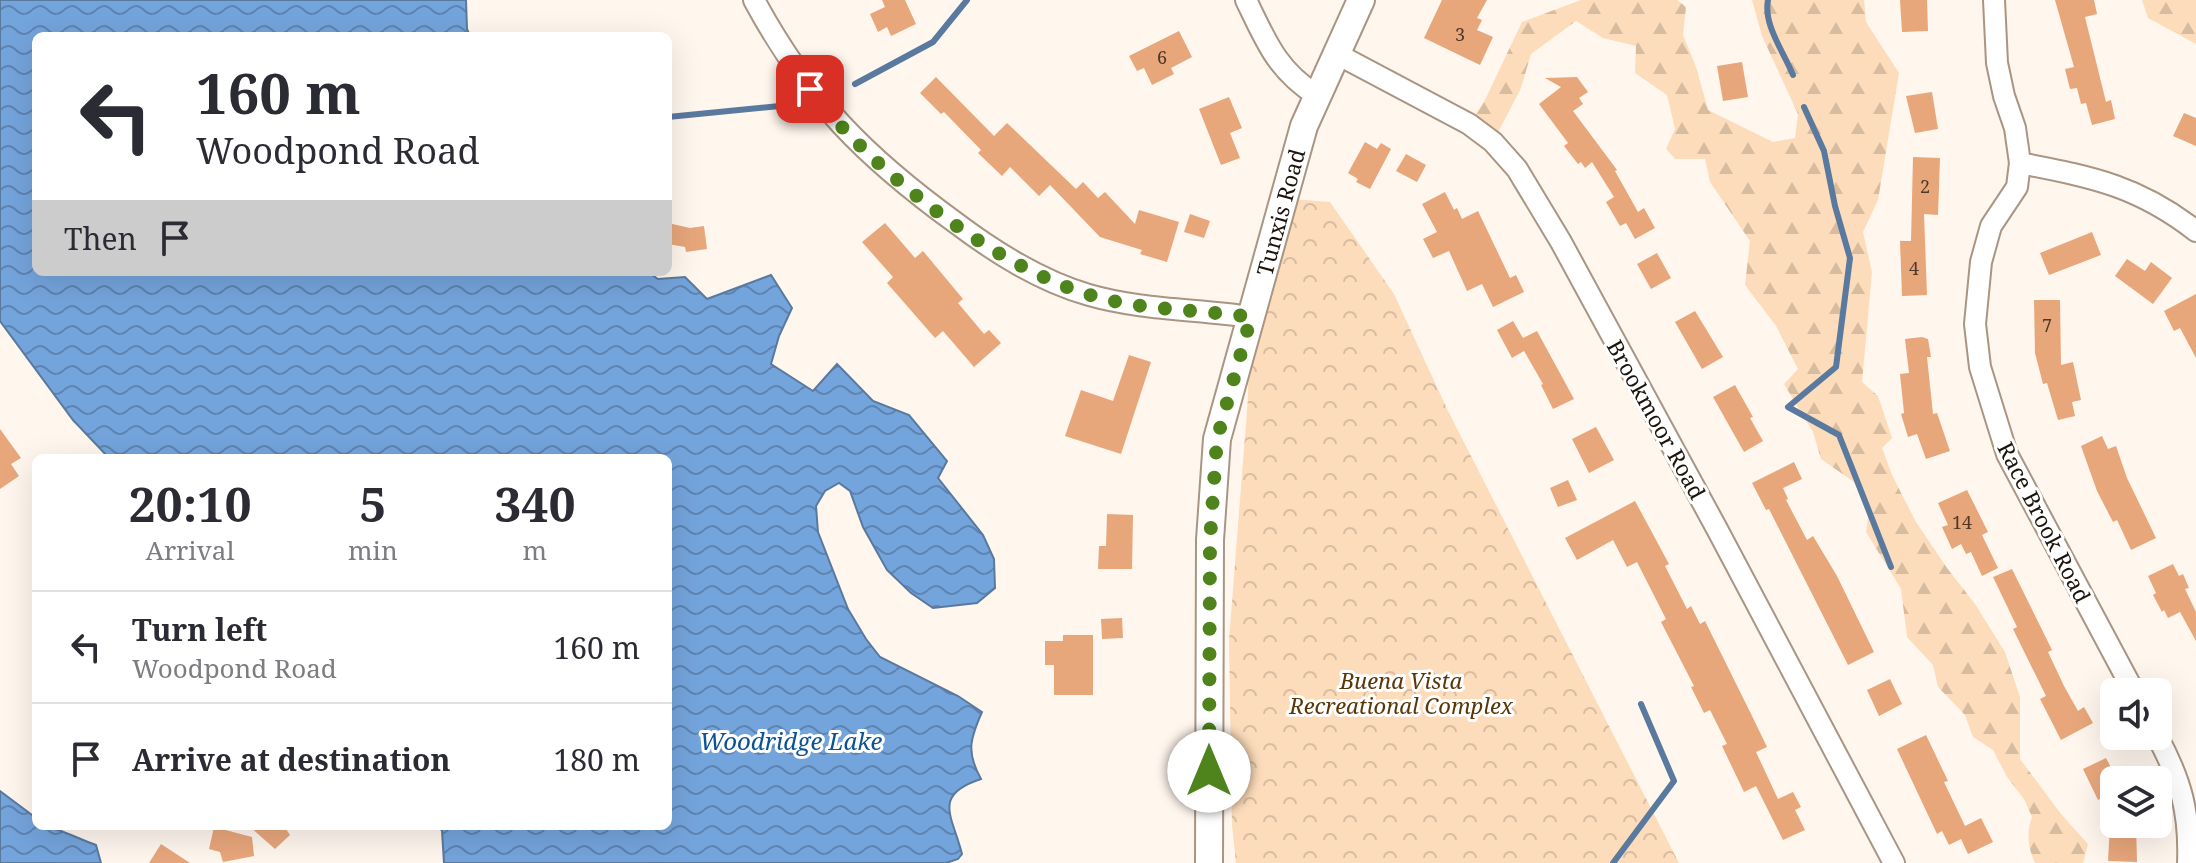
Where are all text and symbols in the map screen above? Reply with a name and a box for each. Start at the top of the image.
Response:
house number: 3 [1455,22,1465,46]
house number: 6 [1157,45,1167,69]
text: 160 m [196,54,361,130]
pin [776,55,844,123]
icon: left [64,64,168,168]
icon: arrive [788,67,832,111]
text: Woodpond Road [196,126,480,175]
street label: Tunxis Road [1249,145,1311,279]
house number: 2 [1920,174,1930,198]
icon: arrive [153,216,197,260]
text: Then [64,218,137,259]
house number: 4 [1909,256,1919,280]
house number: 7 [2042,313,2052,337]
street label: Brookmoor Road [1601,334,1714,505]
street label: Race Brook Road [1991,436,2099,608]
text: 20:10 [128,471,252,536]
text: 5 [359,471,386,536]
text: 340 [494,471,576,536]
house number: 14 [1952,510,1972,534]
text: Arrival [146,532,234,568]
text: min [348,532,398,568]
text: m [523,532,547,568]
text: Turn left [132,609,267,650]
icon: left [64,625,108,669]
text: 160 m [554,627,640,668]
text: Woodpond Road [132,650,337,686]
park label: Buena Vista Recreational Complex [1288,665,1514,720]
map controls [2100,678,2172,838]
button: sound [2100,678,2172,750]
water label: Woodridge Lake [700,724,883,757]
position arrow [1167,729,1251,813]
icon: arrive [64,737,108,781]
text: Arrive at destination [132,739,451,780]
text: 180 m [554,739,640,780]
button: layers [2100,766,2172,838]

